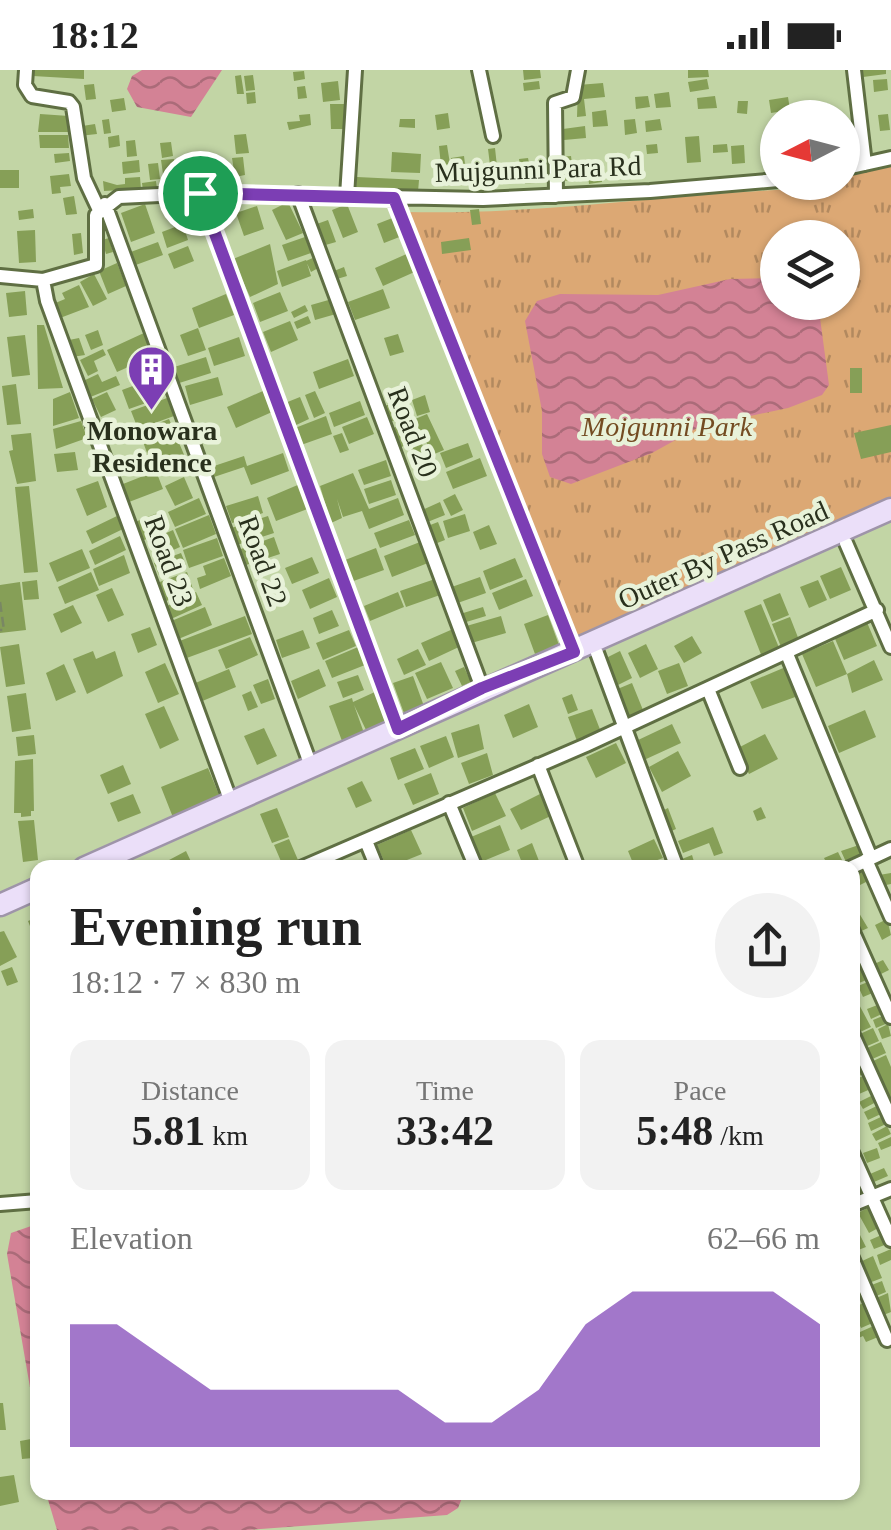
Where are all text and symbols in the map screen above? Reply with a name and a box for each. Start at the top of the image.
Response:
text: 18:12 [50,14,139,56]
north arrow [760,100,860,200]
map controls [760,100,860,320]
street label: Mujgunni Para Rd [434,150,642,188]
pin [158,151,243,236]
icon: arrive [173,166,228,221]
button: layers [760,220,860,320]
building icon: Monowara Residence [126,344,178,412]
street label: Road 20 [382,383,444,481]
park label: Mojgunni Park [581,411,753,442]
place label: Monowara Residence [87,415,217,478]
street label: Outer By Pass Road [613,495,833,615]
street label: Road 23 [138,511,200,611]
street label: Road 22 [232,511,294,611]
button: share [715,893,820,998]
text: Evening run [70,896,362,957]
text: 18:12 · 7 × 830 m [70,964,300,1000]
text: Distance [141,1075,239,1106]
text: Time [416,1075,474,1106]
text: Pace [674,1075,726,1106]
text: 5.81 [132,1108,205,1154]
text: 33:42 [396,1108,494,1154]
text: 5:48 [636,1108,713,1154]
text: km [205,1120,248,1151]
text: /km [713,1120,764,1151]
text: Elevation [70,1220,193,1256]
text: 62–66 m [707,1220,820,1256]

